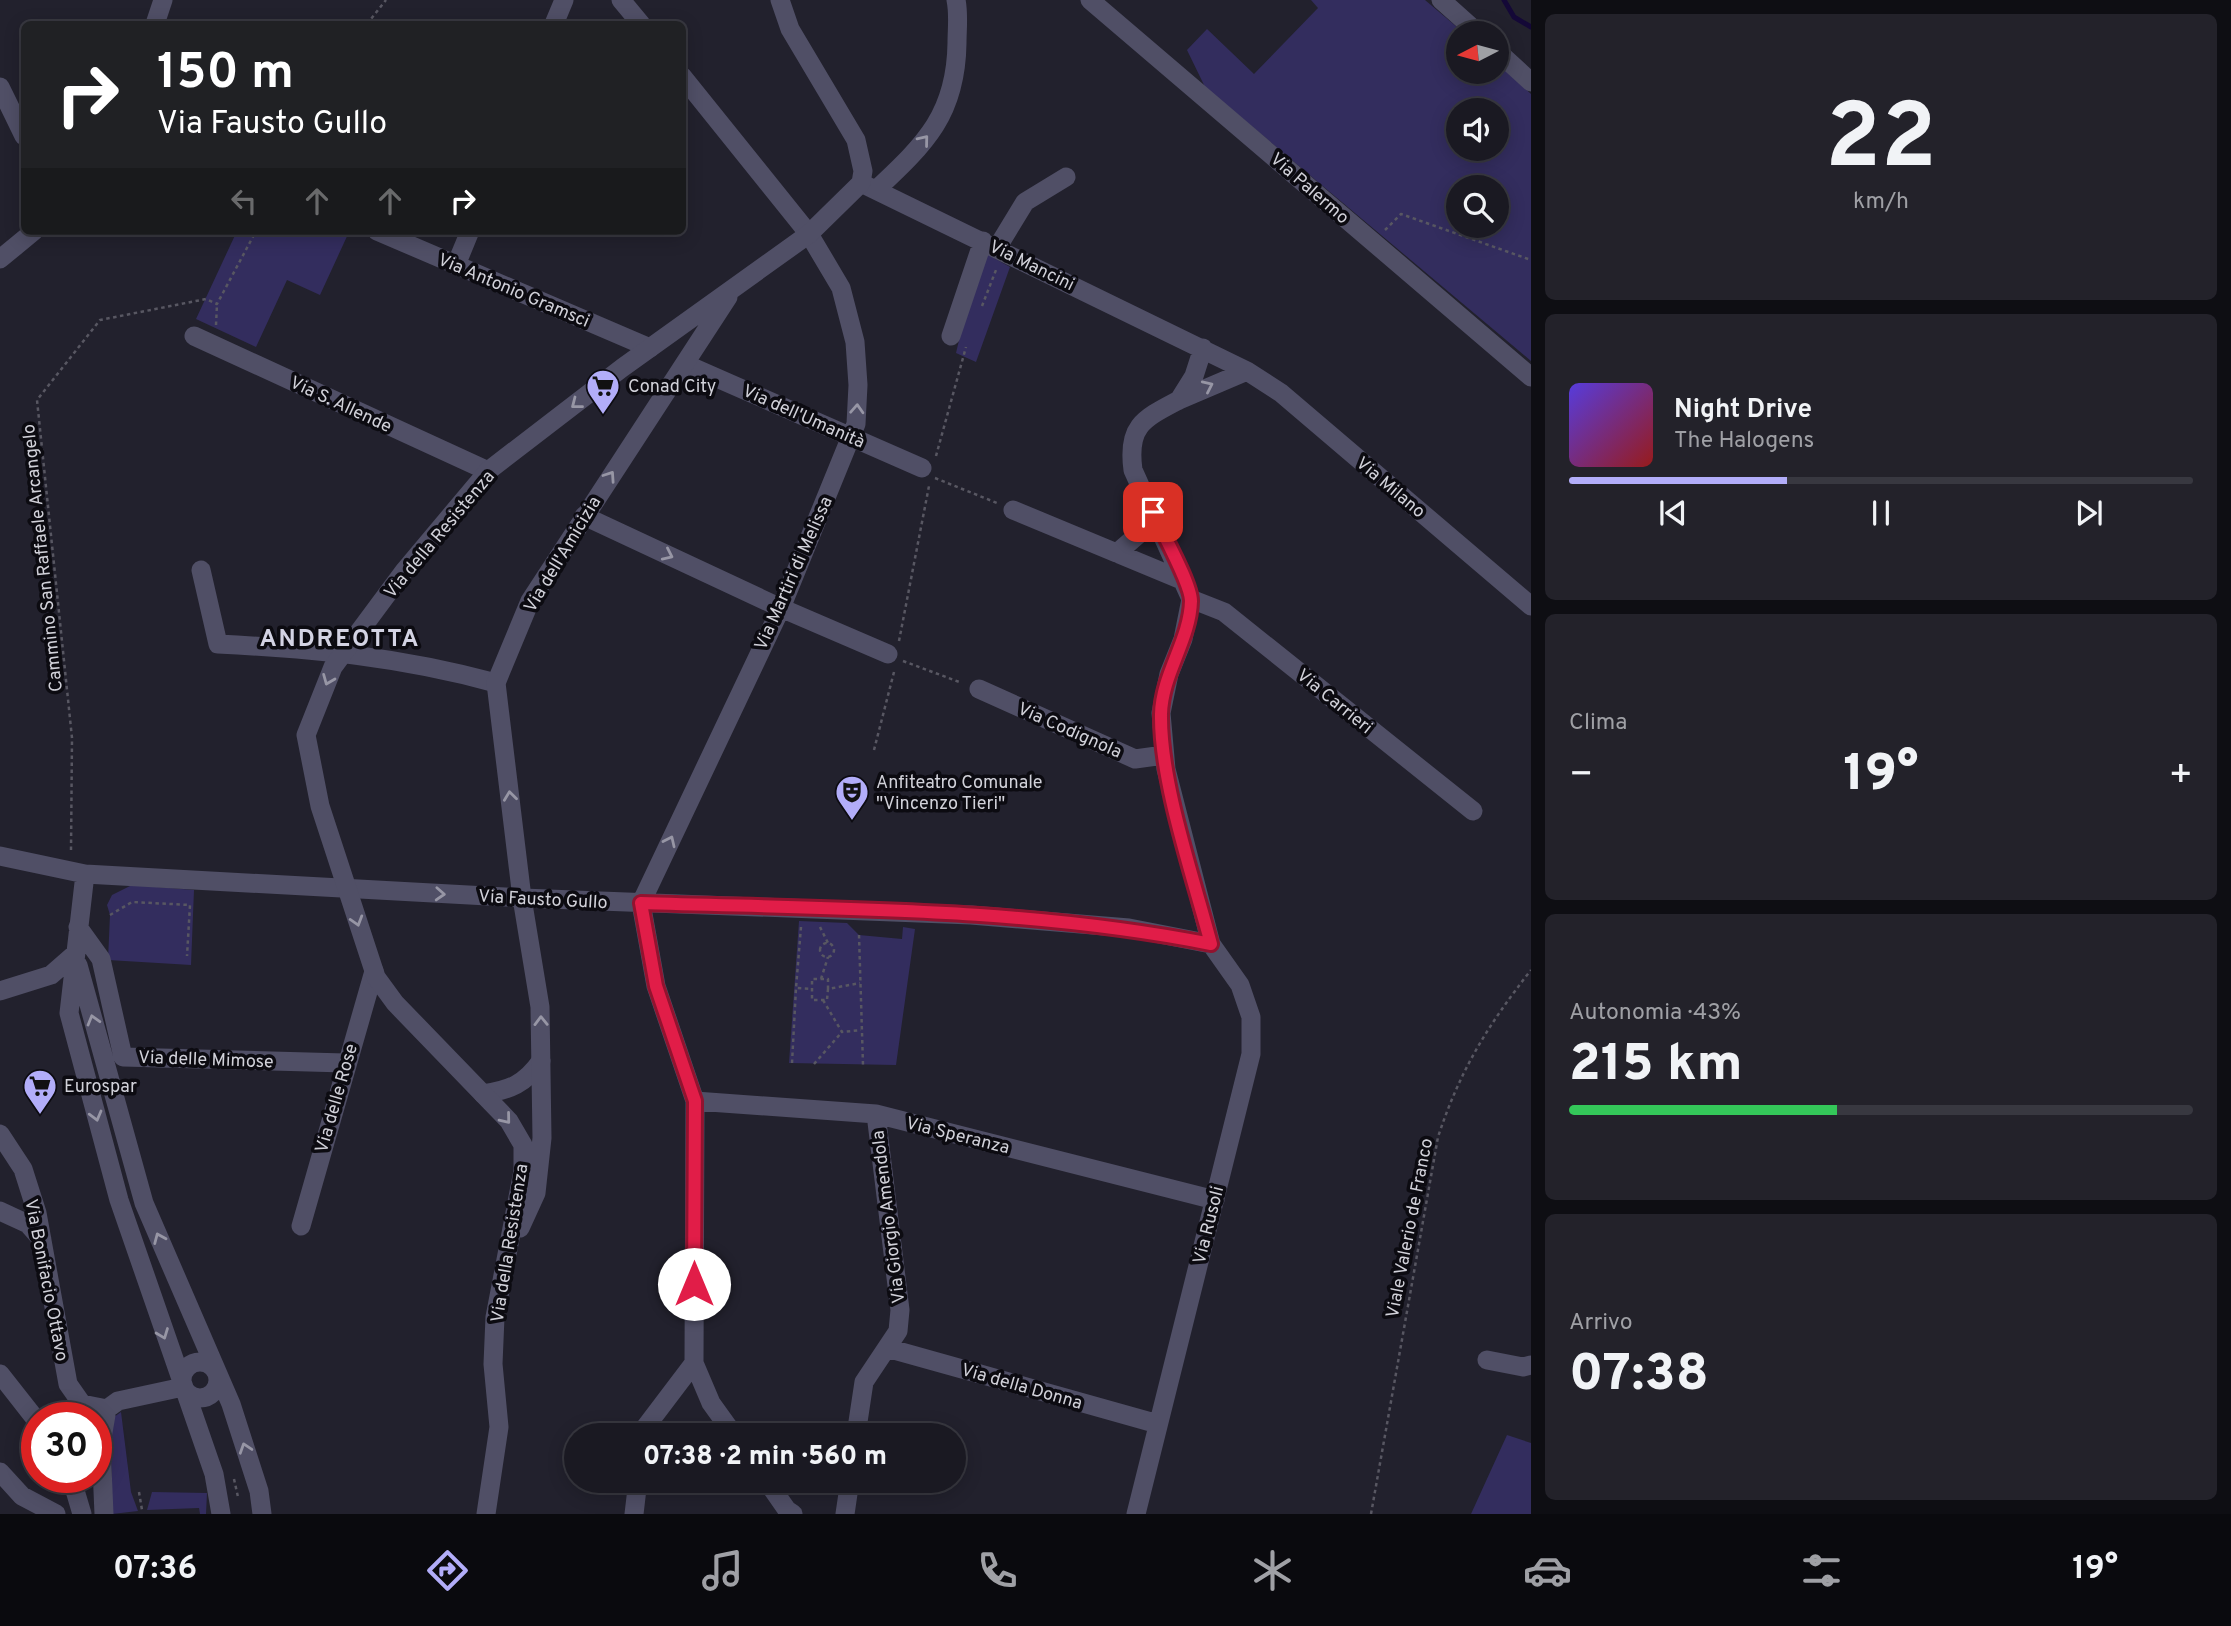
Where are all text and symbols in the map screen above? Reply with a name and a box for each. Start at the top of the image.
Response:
north arrow [1446,21,1508,84]
map controls [1446,21,1509,238]
text: 150 m [157,44,294,106]
icon: right [42,49,133,140]
text: 22 [1825,85,1937,200]
button: sound [1446,98,1509,161]
text: Via Fausto Gullo [157,105,387,145]
one-way arrow [916,135,928,148]
street label: Via Palermo [1265,148,1353,230]
button: search [1446,175,1509,238]
icon: left [225,182,263,220]
icon: ahead [298,182,336,220]
icon: ahead [371,182,409,220]
icon: right [444,182,482,220]
text: km/h [1853,188,1909,217]
street label: Via Mancini [985,236,1078,297]
street label: Via Antonio Gramsci [434,249,593,334]
supermarket icon: Conad City [584,367,622,416]
street label: Via S. Allende [286,372,395,439]
place label: Conad City [628,376,716,399]
street label: Via dell'Umanità [739,380,868,455]
one-way arrow [1201,381,1214,395]
text: Night Drive [1674,394,1812,427]
one-way arrow [571,395,583,408]
one-way arrow [849,403,864,414]
street label: Cammino San Raffaele Arcangelo [18,423,69,693]
text: The Halogens [1674,427,1814,456]
street label: Via Milano [1350,452,1430,524]
street label: Via della Resistenza [380,466,501,604]
one-way arrow [602,471,615,484]
pin [1123,482,1183,542]
street label: Via dell'Amicizia [519,492,607,617]
street label: Via Martiri di Melissa [750,493,839,654]
icon: arrive [1134,493,1172,531]
icon: previous [1654,494,1692,532]
icon: pause [1862,494,1900,532]
icon: next [2070,494,2108,532]
one-way arrow [661,547,673,561]
district label: ANDREOTTA [260,625,420,655]
street label: Via Carrieri [1291,665,1377,740]
one-way arrow [323,674,337,686]
street label: Via Codignola [1014,698,1125,765]
text: Clima [1569,709,1627,738]
text: 19° [1843,743,1919,809]
text: − [1569,752,1594,801]
text: + [2168,752,2193,801]
place label: Anfiteatro Comunale "Vincenzo Tieri" [876,772,1043,816]
theatre icon: Anfiteatro Comunale "Vincenzo Tieri" [833,773,871,822]
one-way arrow [502,790,517,801]
one-way arrow [662,836,676,848]
one-way arrow [435,886,446,901]
street label: Via Fausto Gullo [478,886,608,915]
one-way arrow [349,915,364,927]
text: Autonomia · 43% [1569,999,1741,1028]
one-way arrow [86,1015,101,1027]
one-way arrow [533,1015,548,1026]
text: 215 km [1569,1033,1743,1099]
street label: Via delle Rose [311,1041,364,1156]
street label: Via delle Mimose [138,1047,274,1074]
supermarket icon: Eurospar [21,1067,59,1116]
place label: Eurospar [64,1076,137,1099]
one-way arrow [88,1110,103,1122]
one-way arrow [497,1111,510,1123]
street label: Via Speranza [903,1112,1012,1160]
street label: Via Giorgio Amendola [867,1129,912,1305]
street label: Viale Valerio de Franco [1382,1136,1439,1320]
street label: Via della Resistenza [487,1162,534,1324]
street label: Via Rusoli [1189,1184,1230,1267]
street label: Via Bonifacio Ottavo [18,1197,73,1363]
one-way arrow [153,1233,167,1245]
position arrow [657,1247,731,1321]
text: Arrivo [1569,1309,1633,1338]
one-way arrow [155,1327,169,1339]
text: 07:38 [1569,1343,1709,1409]
street label: Via della Donna [958,1359,1085,1416]
speed limit sign: 30 [21,1402,112,1493]
text: 07:38 · 2 min · 560 m [643,1441,887,1474]
one-way arrow [239,1442,254,1454]
icon: directions [423,1546,472,1595]
icon: music [698,1546,747,1595]
icon: phone [973,1546,1022,1595]
icon: climate [1248,1546,1297,1595]
icon: car [1523,1546,1572,1595]
icon: filters [1797,1546,1846,1595]
text: 07:36 [113,1550,197,1590]
text: 19° [2072,1550,2118,1590]

